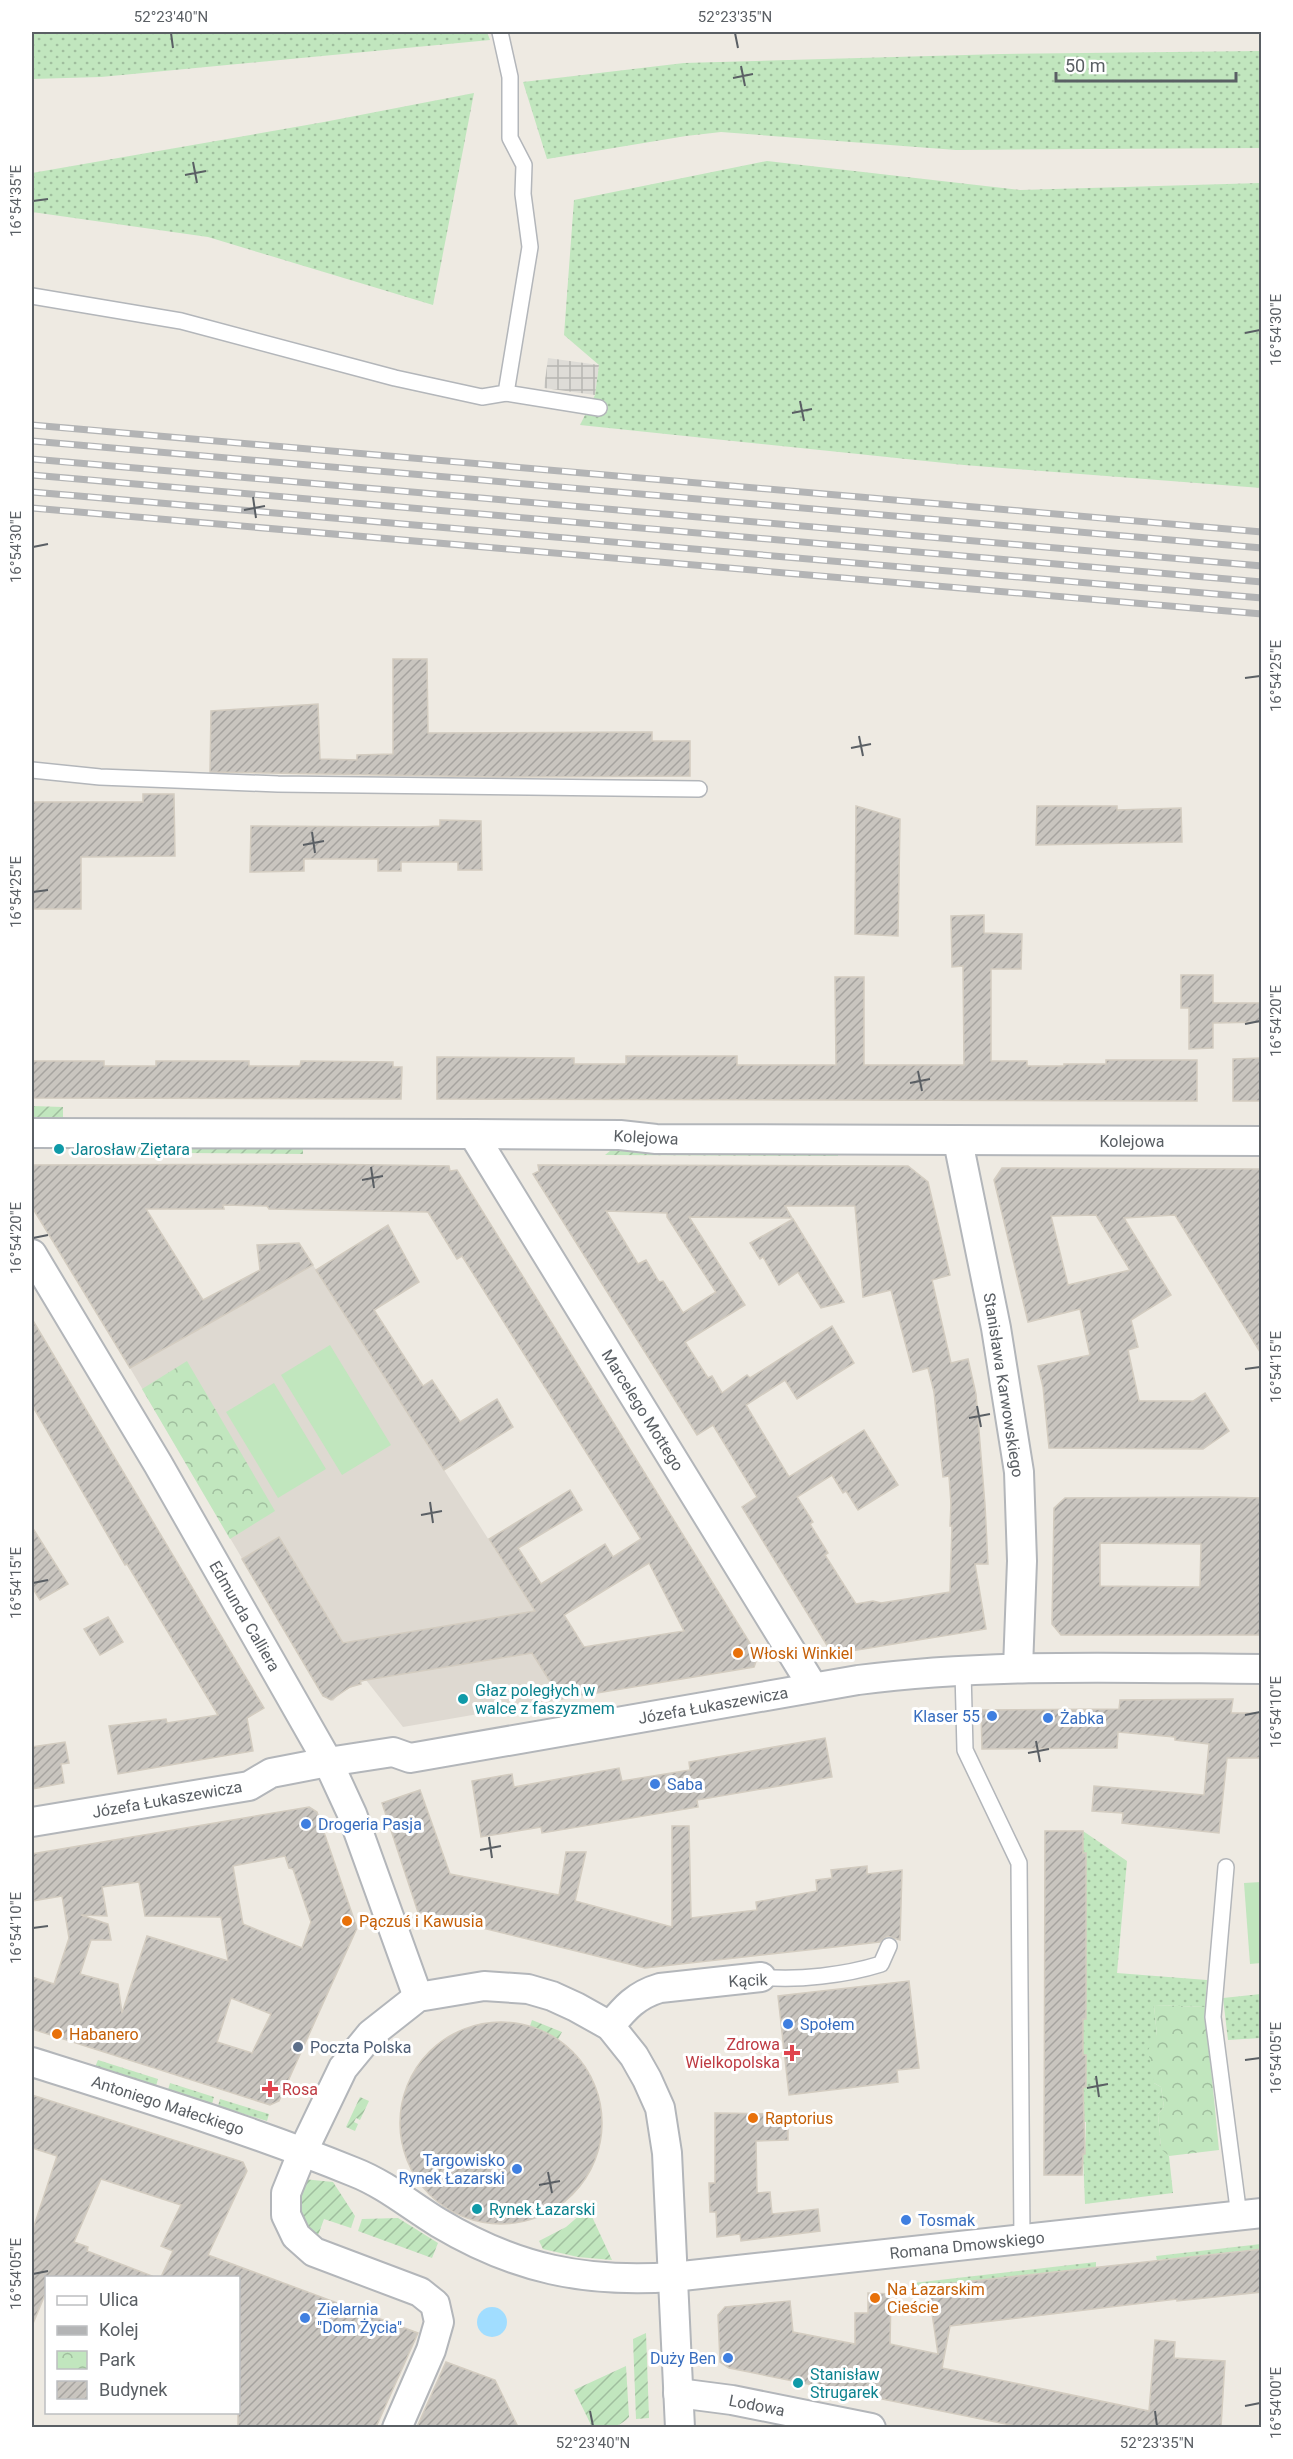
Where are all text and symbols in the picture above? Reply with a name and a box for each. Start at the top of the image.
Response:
text: 52°23'40"N [134,8,208,26]
text: 52°23'35"N [698,8,772,26]
scale bar [1056,45,1236,83]
text: 50 m [1065,55,1105,76]
text: 16°54'35"E [7,164,25,237]
text: 16°54'30"E [1267,293,1285,366]
text: 16°54'30"E [7,510,25,583]
text: 16°54'25"E [1267,639,1285,712]
text: 16°54'25"E [7,855,25,928]
text: 16°54'20"E [1267,984,1285,1057]
street label: Kolejowa [613,1126,679,1149]
street label: Kolejowa [1099,1132,1165,1151]
place label: Jarosław Ziętara [71,1140,190,1159]
marker: Jarosław Ziętara [52,1142,66,1156]
text: 16°54'20"E [7,1201,25,1274]
street label: Stanisława Karwowskiego [980,1292,1027,1479]
text: 16°54'15"E [1267,1330,1285,1403]
street label: Marcelego Mottego [598,1346,688,1474]
text: 16°54'15"E [7,1546,25,1619]
street label: Edmunda Calliera [205,1558,284,1675]
place label: Włoski Winkiel [750,1644,853,1663]
marker: Włoski Winkiel [731,1646,745,1660]
text: 16°54'10"E [1267,1675,1285,1748]
place label: Głaz poległych w walce z faszyzmem [475,1681,615,1718]
street label: Józefa Łukaszewicza [637,1683,790,1728]
marker: Głaz poległych w walce z faszyzmem [456,1692,470,1706]
place label: Klaser 55 [913,1707,980,1726]
marker: Klaser 55 [985,1709,999,1723]
place label: Żabka [1060,1709,1104,1728]
marker: Żabka [1041,1711,1055,1725]
place label: Saba [667,1775,703,1794]
street label: Józefa Łukaszewicza [91,1777,244,1822]
marker: Saba [648,1777,662,1791]
place label: Drogeria Pasja [318,1815,422,1834]
marker: Drogeria Pasja [299,1817,313,1831]
text: 16°54'10"E [7,1891,25,1964]
place label: Pączuś i Kawusia [359,1912,483,1931]
marker: Pączuś i Kawusia [340,1914,354,1928]
street label: Kącik [728,1970,769,1991]
place label: Społem [800,2015,854,2034]
marker: Społem [781,2017,795,2031]
text: 16°54'05"E [1267,2021,1285,2094]
place label: Habanero [69,2025,139,2044]
marker: Habanero [50,2027,64,2041]
place label: Zdrowa Wielkopolska [685,2035,780,2072]
place label: Poczta Polska [310,2038,411,2057]
marker: Poczta Polska [291,2040,305,2054]
marker: Zdrowa Wielkopolska [785,2046,799,2060]
street label: Antoniego Małeckiego [89,2072,246,2139]
place label: Rosa [282,2080,318,2099]
marker: Rosa [263,2082,277,2096]
place label: Raptorius [765,2109,833,2128]
marker: Raptorius [746,2111,760,2125]
place label: Targowisko Rynek Łazarski [399,2151,505,2188]
marker: Targowisko Rynek Łazarski [510,2162,524,2176]
place label: Rynek Łazarski [489,2200,595,2219]
marker: Rynek Łazarski [470,2202,484,2216]
place label: Tosmak [918,2211,976,2230]
marker: Tosmak [899,2213,913,2227]
street label: Romana Dmowskiego [889,2228,1046,2263]
text: 16°54'05"E [7,2237,25,2310]
legend [45,2276,240,2414]
place label: Na Łazarskim Cieście [887,2280,985,2317]
text: Ulica [99,2289,139,2310]
marker: Na Łazarskim Cieście [868,2291,882,2305]
place label: Zielarnia "Dom Życia" [317,2300,402,2337]
marker: Zielarnia "Dom Życia" [298,2311,312,2325]
text: Kolej [99,2319,139,2340]
text: Park [99,2349,136,2370]
place label: Duży Ben [650,2349,716,2368]
marker: Duży Ben [721,2351,735,2365]
place label: Stanisław Strugarek [810,2365,879,2402]
text: 16°54'00"E [1267,2366,1285,2439]
marker: Stanisław Strugarek [791,2376,805,2390]
text: Budynek [99,2379,168,2400]
street label: Lodowa [727,2391,787,2420]
text: 52°23'40"N [556,2434,630,2452]
text: 52°23'35"N [1120,2434,1194,2452]

